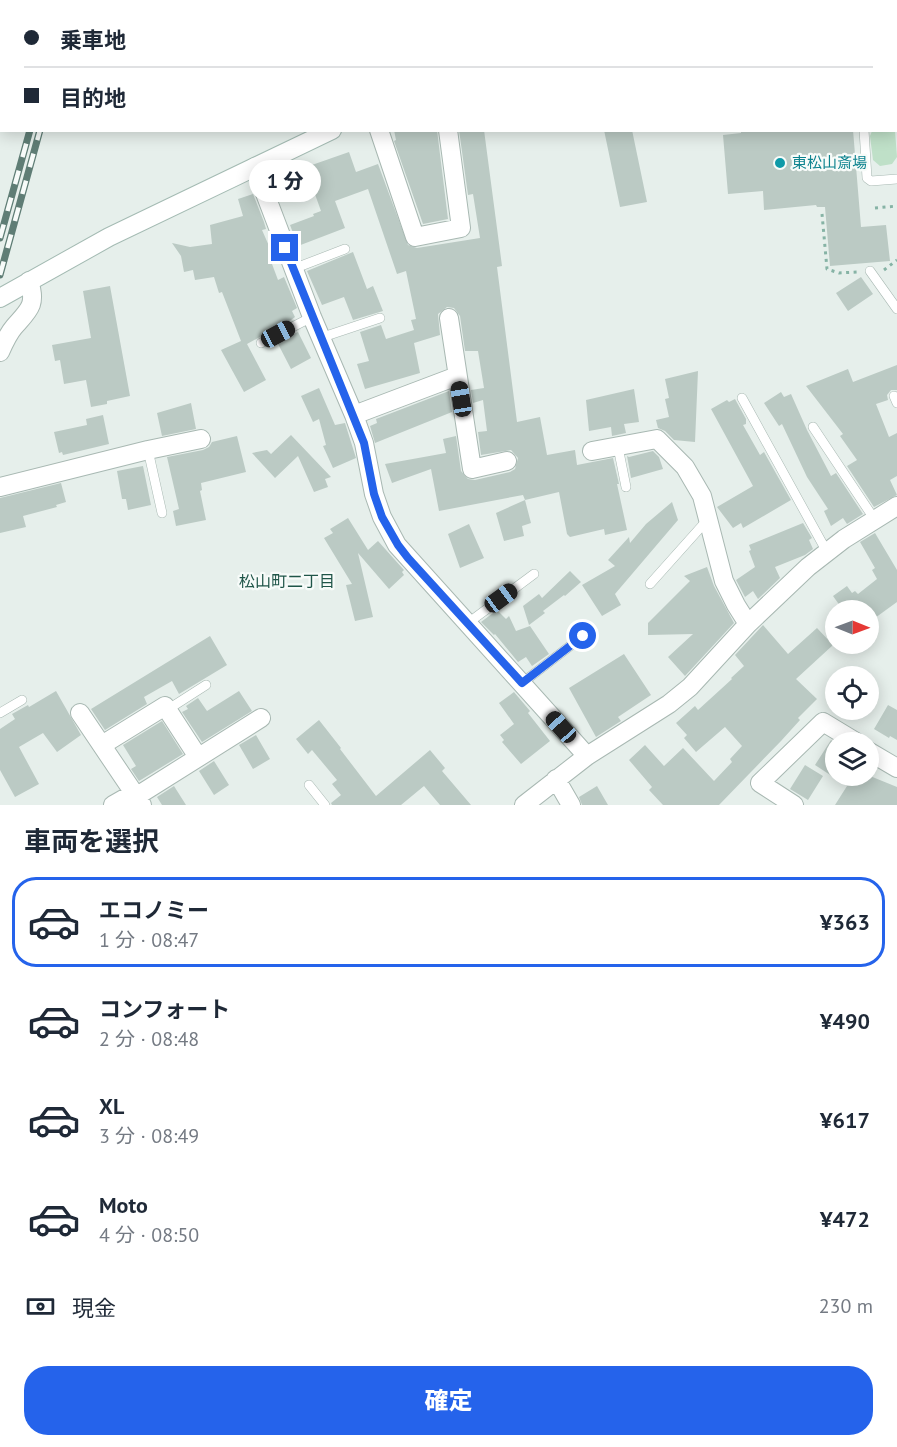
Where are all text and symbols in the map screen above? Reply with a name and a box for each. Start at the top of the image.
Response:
text: 乗車地 [60,26,126,54]
text: 目的地 [60,84,126,112]
place label: 東松山斎場 [792,153,867,172]
marker: 東松山斎場 [773,156,787,170]
callout: 1 分 [249,161,321,203]
text: 1 分 [267,168,303,194]
route end [271,234,298,261]
car [258,318,298,350]
car [449,380,473,418]
district label: 松山町二丁目 [239,571,335,591]
car [481,580,521,616]
north arrow [825,600,879,654]
map controls [825,600,879,786]
route start [569,622,596,649]
button: locate [825,666,879,720]
car [542,708,580,746]
button: layers [825,732,879,786]
text: 車両を選択 [24,824,159,858]
icon: car [27,895,81,949]
text: エコノミー [99,896,209,924]
text: ¥363 [820,908,870,936]
text: 1 分 · 08:47 [99,927,199,953]
icon: car [27,994,81,1048]
text: コンフォート [99,995,230,1023]
text: ¥490 [820,1007,870,1035]
text: 2 分 · 08:48 [99,1026,199,1052]
text: XL [99,1092,124,1120]
icon: car [27,1093,81,1147]
text: ¥617 [820,1106,870,1134]
text: 3 分 · 08:49 [99,1123,199,1149]
text: Moto [99,1191,148,1219]
icon: car [27,1192,81,1246]
text: ¥472 [820,1205,870,1233]
text: 4 分 · 08:50 [99,1222,199,1248]
icon: cash [24,1290,57,1323]
text: 230 m [819,1293,873,1319]
text: 現金 [72,1294,116,1322]
button: 確定 [24,1366,873,1435]

